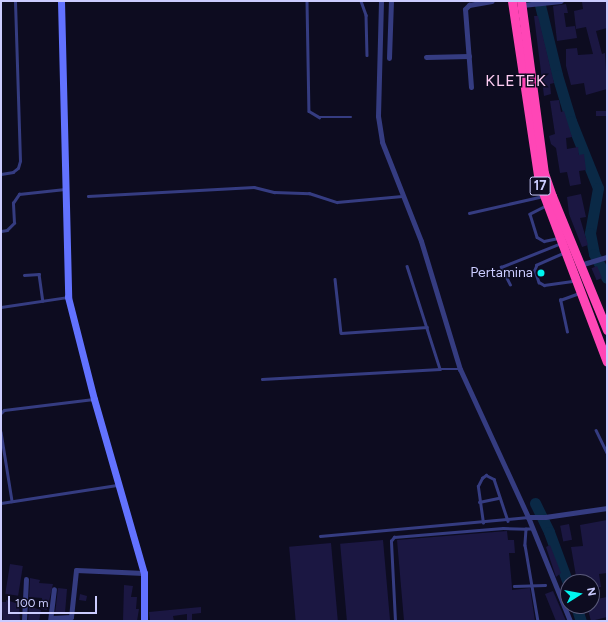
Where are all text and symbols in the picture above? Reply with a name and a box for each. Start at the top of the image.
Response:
district label: KLETEK [485,71,547,91]
road number: 17 [529,175,551,197]
place label: Pertamina [470,265,533,281]
marker: Pertamina [536,268,546,278]
north arrow [560,574,600,614]
text: N [584,586,598,597]
scale bar [10,588,99,614]
text: 100 m [15,596,49,610]

